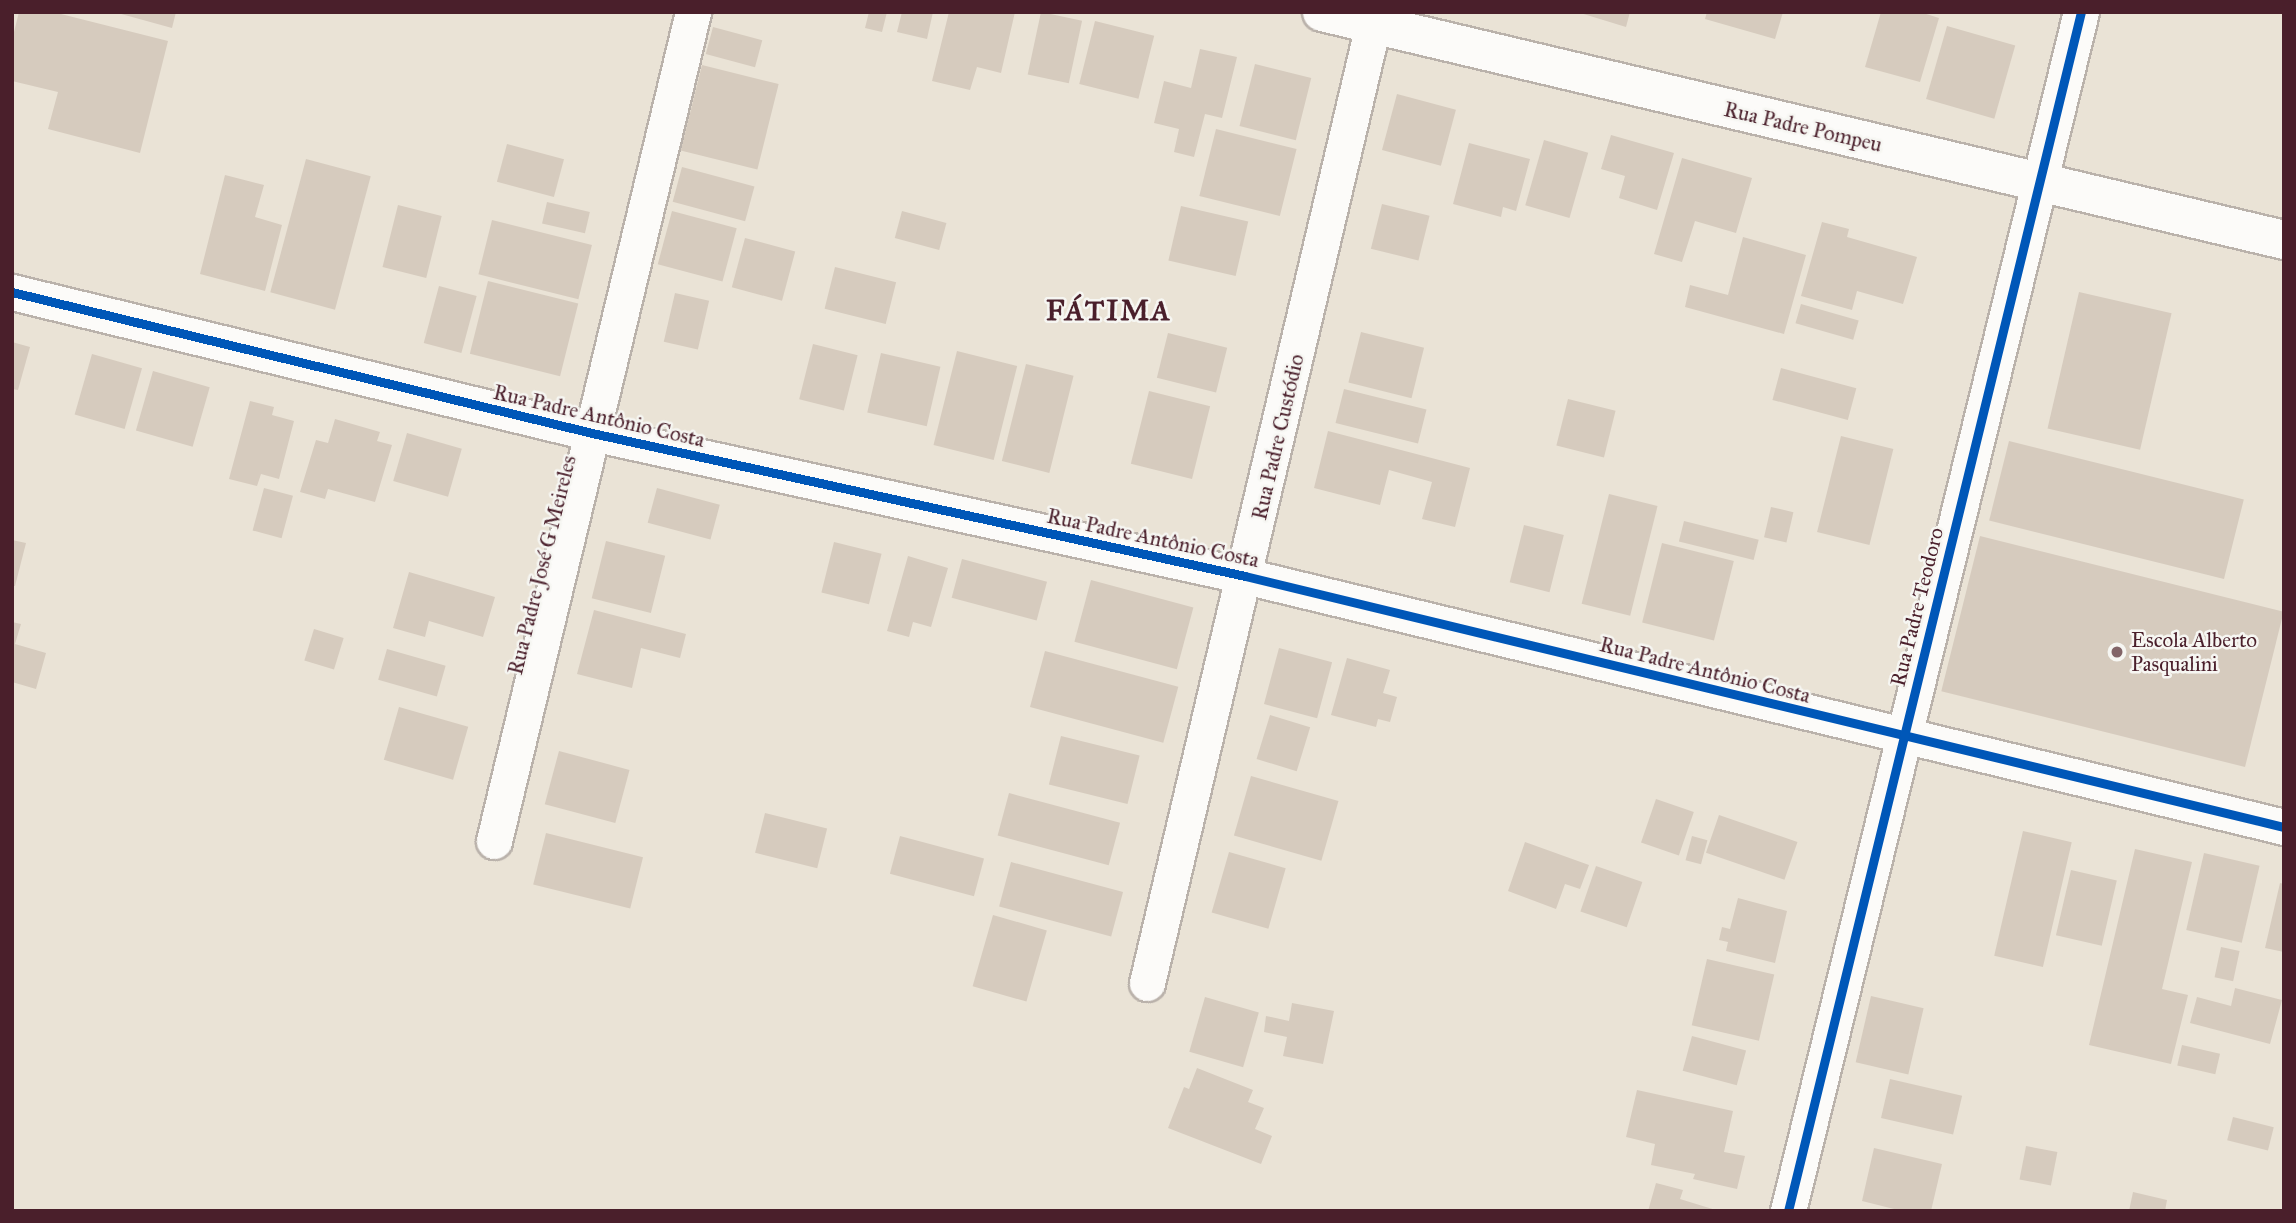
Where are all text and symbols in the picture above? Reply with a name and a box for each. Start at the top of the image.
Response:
street label: Rua Padre Pompeu [1721,97,1885,157]
district label: FÁTIMA [1047,294,1171,328]
street label: Rua Padre Custódio [1247,352,1309,522]
street label: Rua Padre Antônio Costa [491,379,707,453]
street label: Rua Padre José G Meireles [503,453,581,677]
street label: Rua Padre Antônio Costa [1045,503,1261,573]
street label: Rua Padre Teodoro [1885,525,1949,689]
place label: Escola Alberto Pasqualini [2131,627,2257,677]
street label: Rua Padre Antônio Costa [1597,632,1813,708]
marker: Escola Alberto Pasqualini [2109,644,2125,660]

